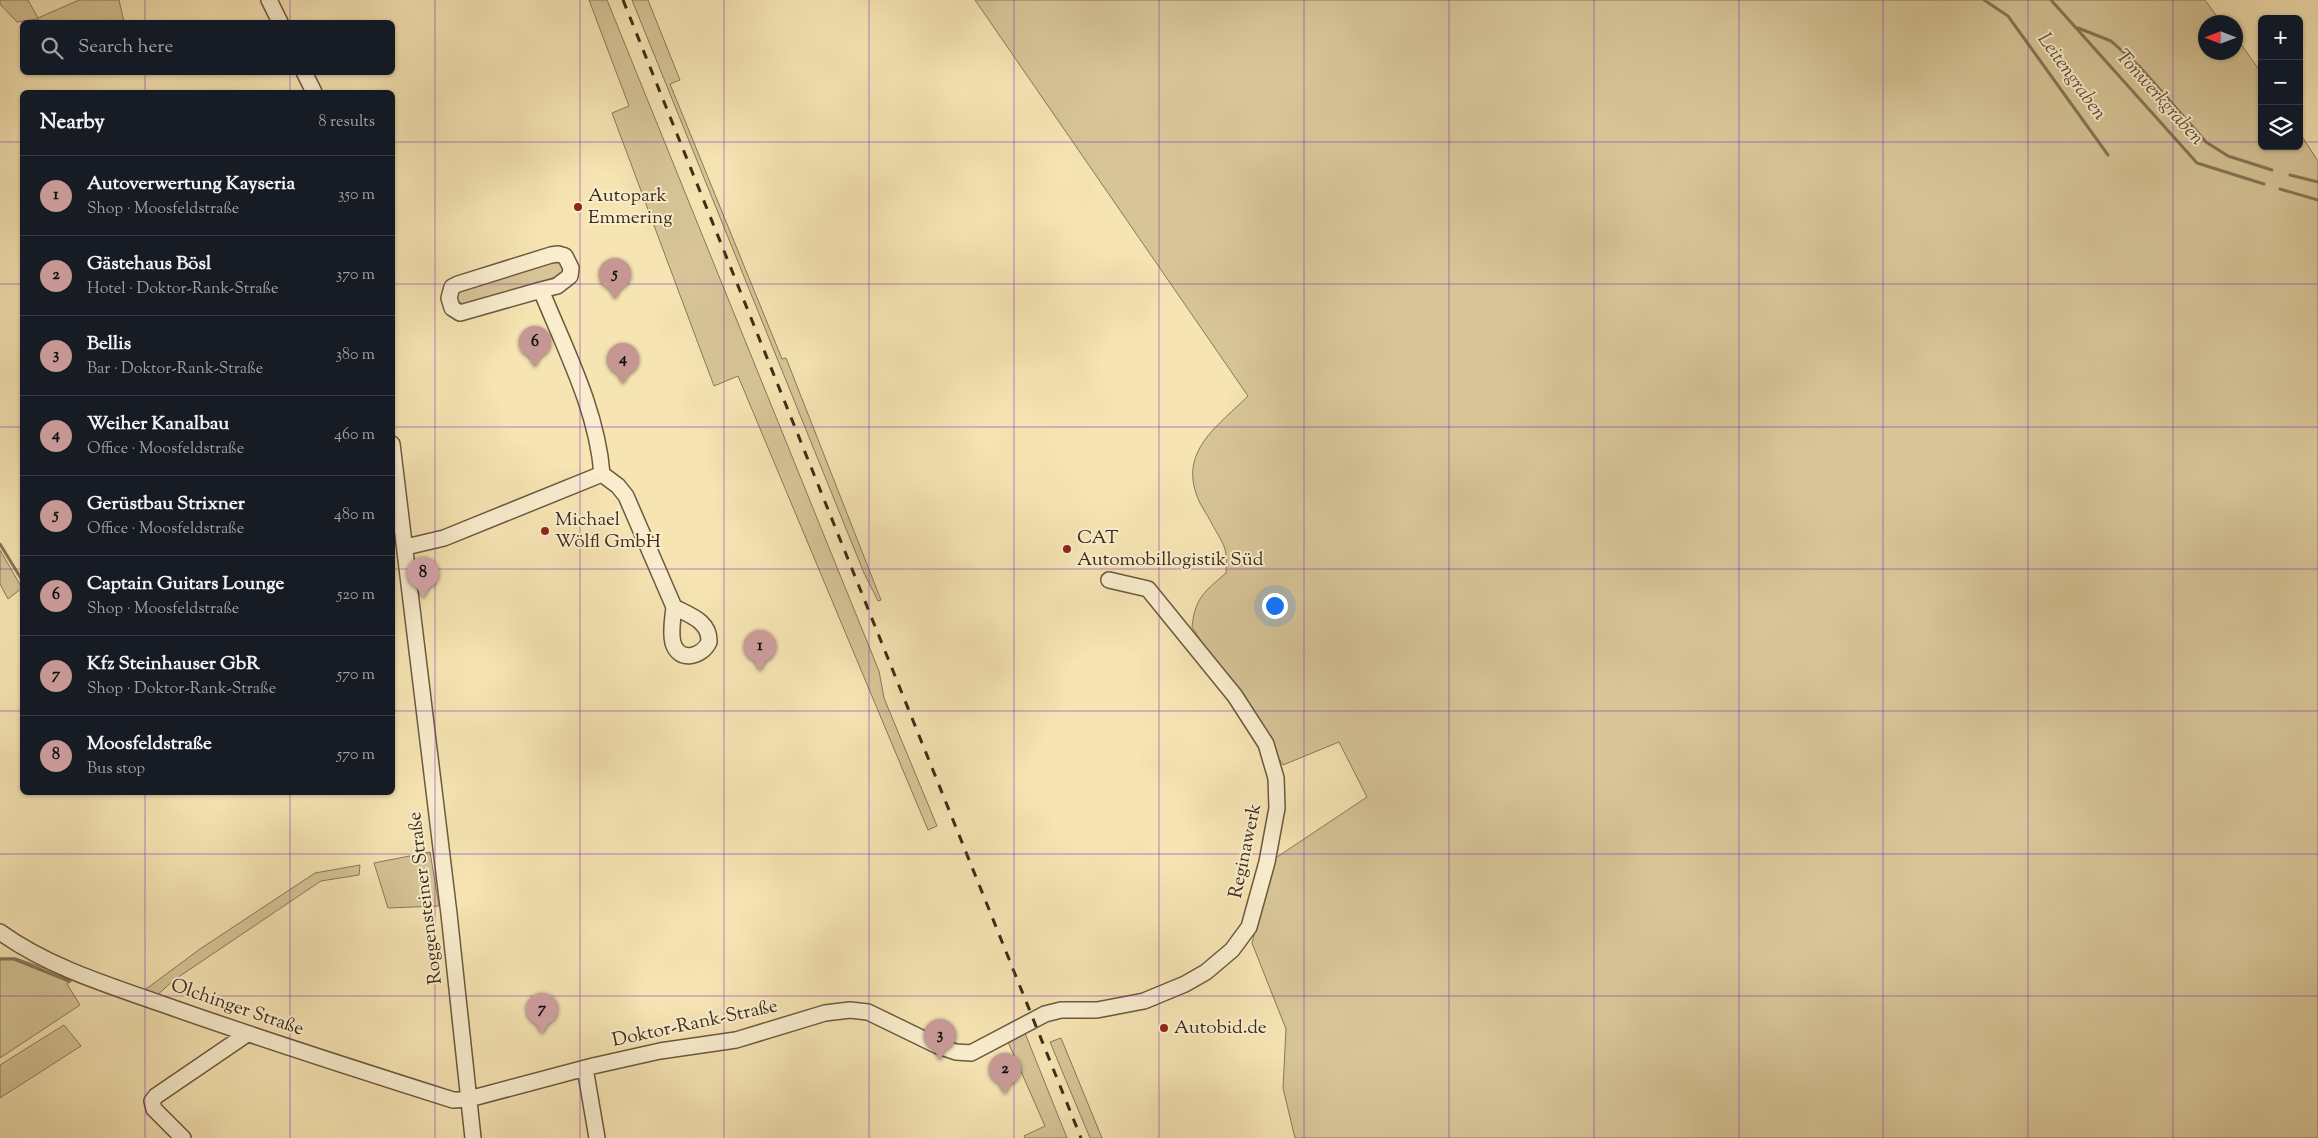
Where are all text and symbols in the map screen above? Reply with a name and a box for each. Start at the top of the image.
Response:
north arrow [2198,15,2243,60]
map controls [2258,15,2303,150]
button: + [2258,15,2303,60]
search box [20,20,395,75]
water label: Leitengraben [2029,27,2113,127]
icon: search [38,34,66,62]
text: Search here [78,34,173,61]
water label: Tonwerkgraben [2108,43,2211,153]
button: − [2258,60,2303,105]
button: layers [2258,105,2303,150]
text: Nearby [40,108,105,138]
text: 8 results [319,111,375,134]
text: Autoverwertung Kayseria [87,171,295,198]
place label: Autopark Emmering [588,183,672,232]
text: 1 [53,184,59,207]
text: 350 m [338,184,375,207]
text: Shop · Moosfeldstraße [87,198,239,221]
marker: Autopark Emmering [572,201,584,213]
text: Gästehaus Bösl [87,251,211,278]
pin: 5 [599,258,631,299]
text: 2 [52,264,60,287]
text: 370 m [336,264,375,287]
text: Hotel · Doktor-Rank-Straße [87,278,279,301]
pin: 6 [519,326,551,367]
text: Bellis [87,331,131,358]
pin: 4 [607,343,639,384]
text: 3 [53,344,59,367]
text: 380 m [335,344,375,367]
text: Bar · Doktor-Rank-Straße [87,358,263,381]
text: Weiher Kanalbau [87,411,229,438]
text: 4 [52,424,60,447]
text: 460 m [334,424,375,447]
text: Office · Moosfeldstraße [87,438,244,461]
text: Gerüstbau Strixner [87,491,245,518]
text: 5 [53,504,59,527]
text: 480 m [334,504,375,527]
place label: Michael Wölfl GmbH [555,507,661,556]
text: Office · Moosfeldstraße [87,518,244,541]
marker: Michael Wölfl GmbH [539,525,551,537]
place label: CAT Automobillogistik Süd [1077,525,1264,574]
marker: CAT Automobillogistik Süd [1061,543,1073,555]
pin: 8 [407,557,439,598]
text: Captain Guitars Lounge [87,571,284,598]
text: 6 [52,584,60,607]
text: 520 m [337,584,375,607]
your location [1262,593,1288,619]
text: Shop · Moosfeldstraße [87,598,239,621]
pin: 1 [744,630,776,671]
text: Kfz Steinhauser GbR [87,651,260,678]
text: 7 [52,664,60,687]
text: 570 m [337,664,375,687]
text: Shop · Doktor-Rank-Straße [87,678,276,701]
text: Moosfeldstraße [87,731,212,758]
text: 8 [52,744,60,767]
text: 570 m [337,744,375,767]
text: Bus stop [87,758,145,781]
street label: Reginawerk [1223,801,1269,901]
street label: Roggensteiner Straße [402,810,450,986]
street label: Olchinger Straße [167,973,307,1043]
pin: 7 [526,993,558,1034]
street label: Doktor-Rank-Straße [610,993,780,1055]
place label: Autobid.de [1174,1015,1267,1042]
pin: 3 [924,1019,956,1060]
marker: Autobid.de [1158,1022,1170,1034]
pin: 2 [989,1053,1021,1094]

